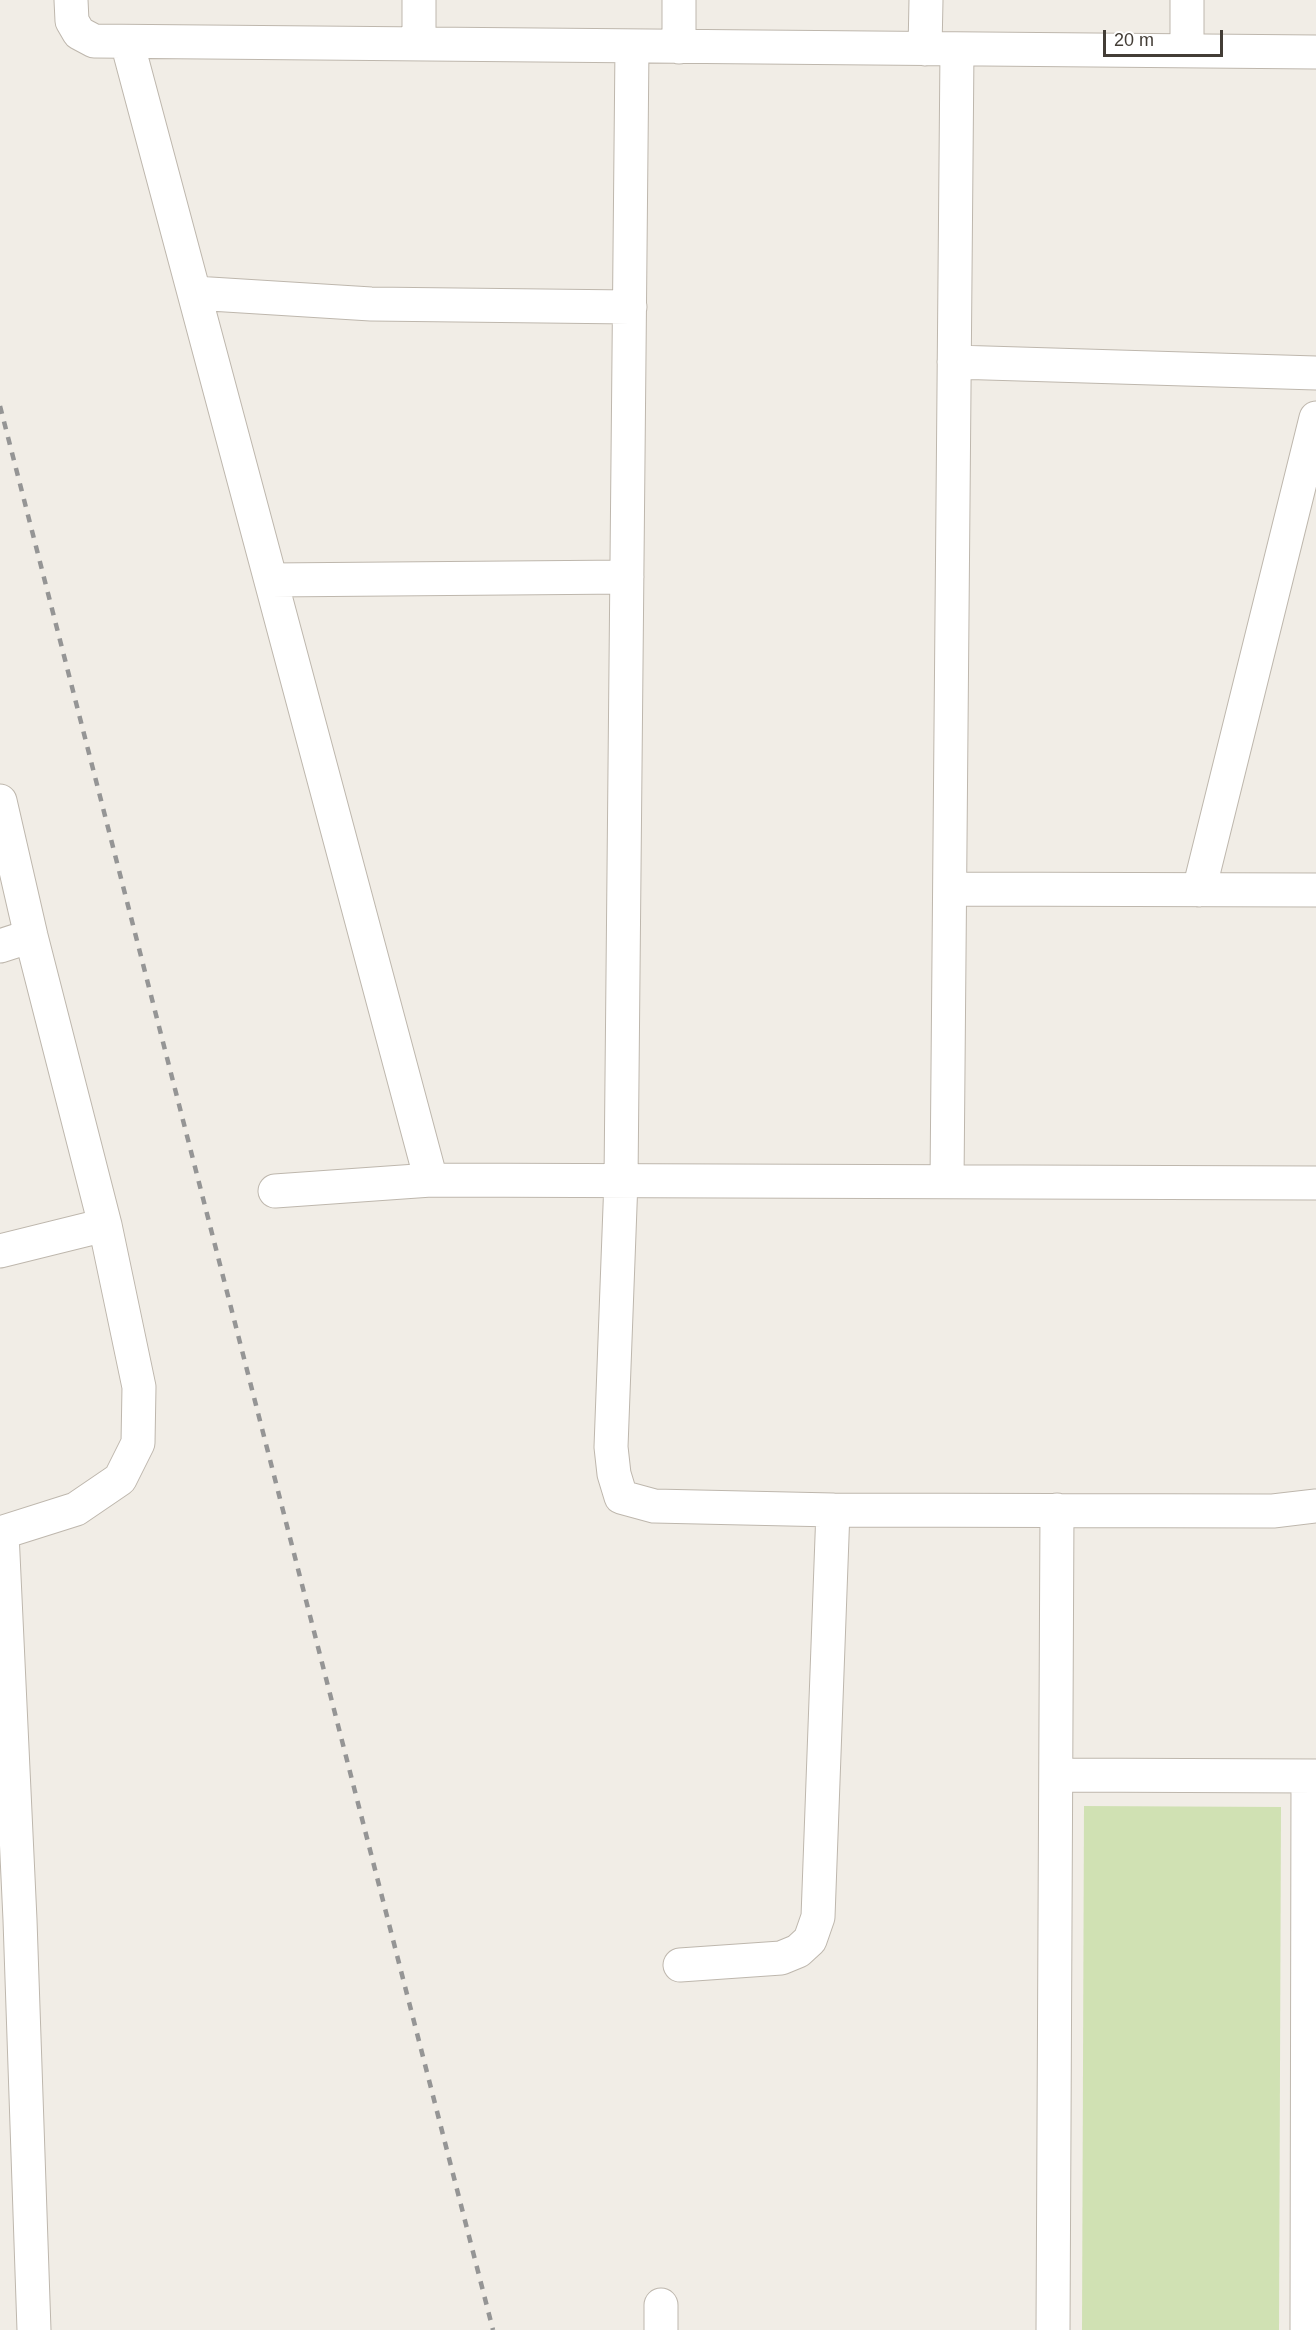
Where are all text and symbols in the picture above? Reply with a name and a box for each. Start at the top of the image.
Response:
scale bar [1106,18,1226,56]
text: 20 m [1114,30,1154,50]

